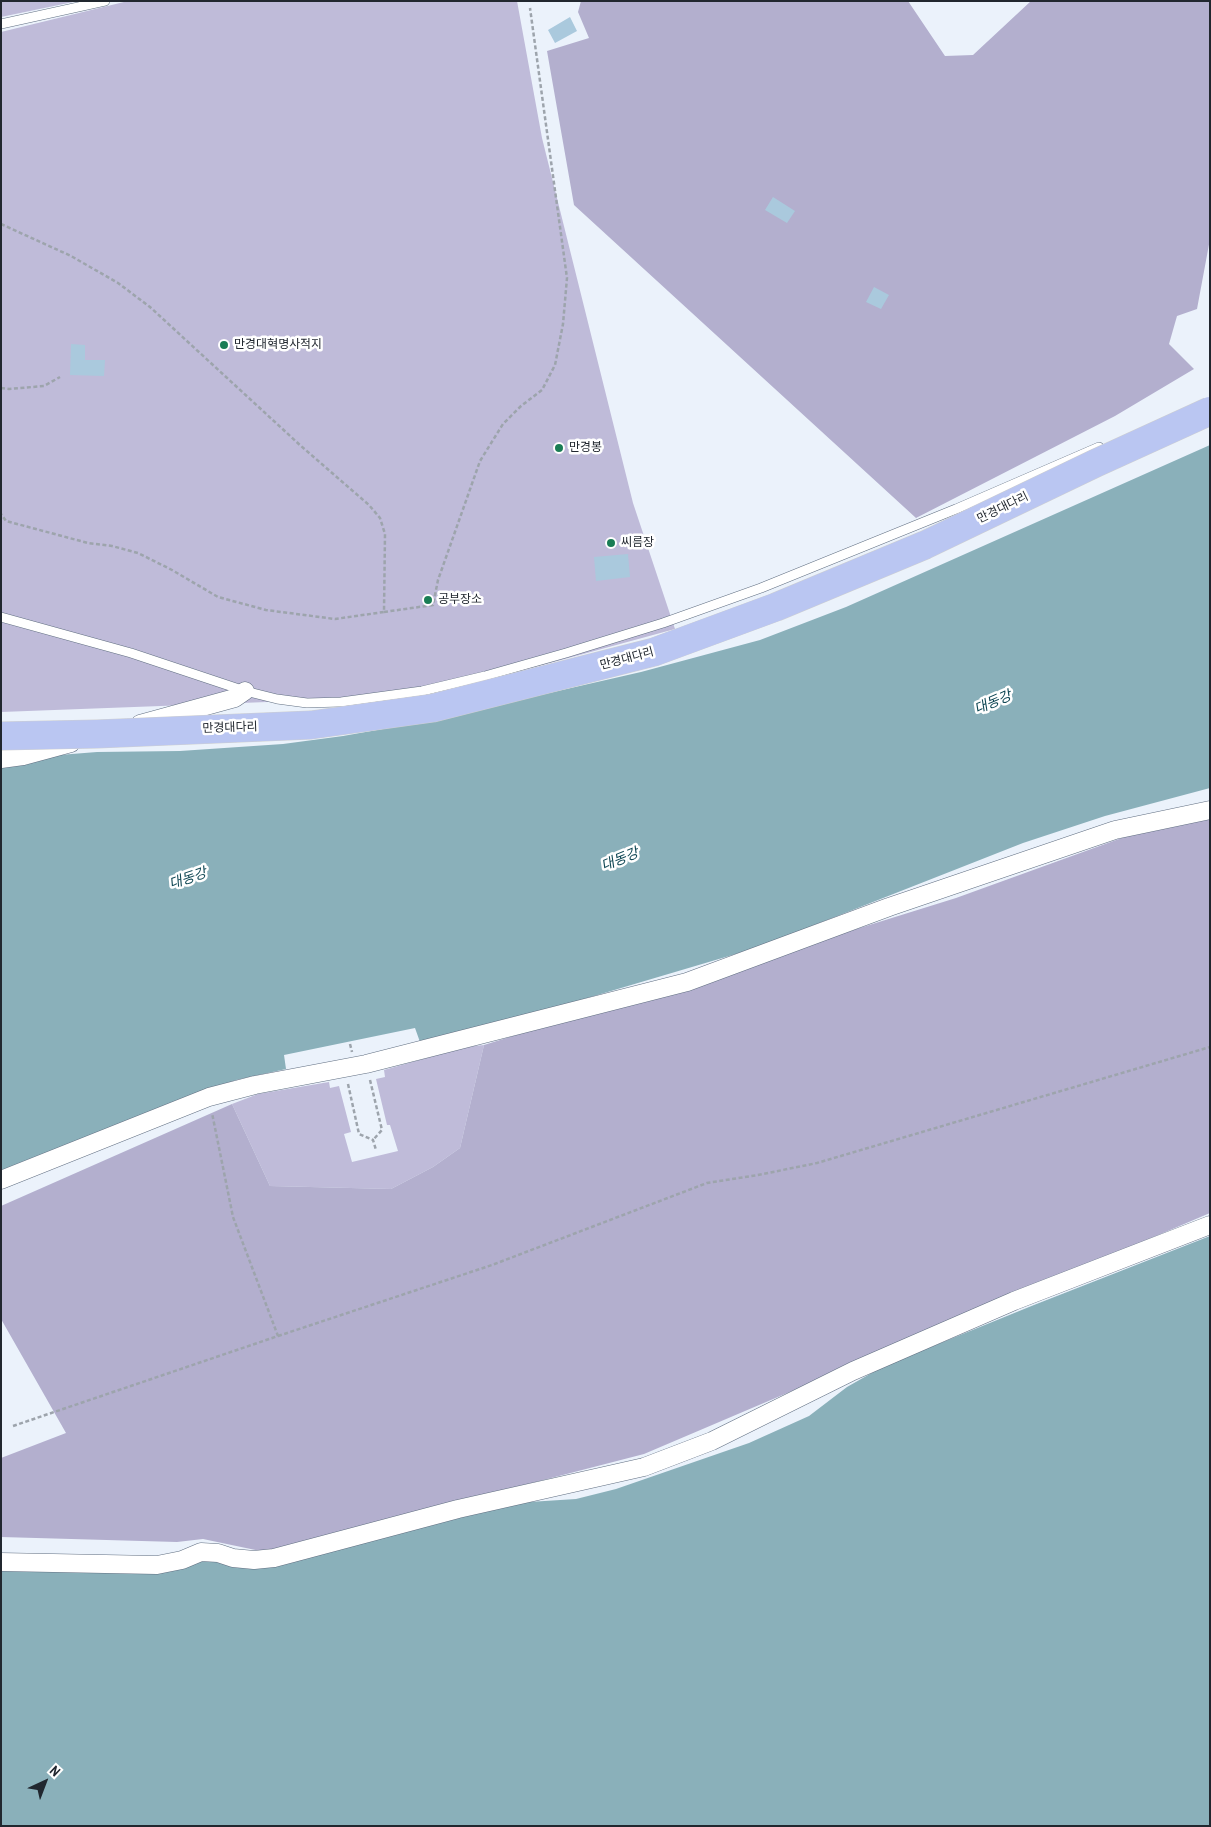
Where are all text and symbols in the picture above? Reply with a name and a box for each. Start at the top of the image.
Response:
place label: 만경대혁명사적지 [234,338,322,352]
marker: 만경대혁명사적지 [218,339,230,351]
place label: 만경봉 [569,441,602,455]
marker: 만경봉 [553,442,565,454]
street label: 만경대다리 [975,489,1031,527]
place label: 씨름장 [621,536,654,550]
marker: 씨름장 [605,537,617,549]
place label: 공부장소 [438,593,482,607]
marker: 공부장소 [422,594,434,606]
street label: 만경대다리 [598,645,656,673]
water label: 대동강 [972,688,1014,718]
street label: 만경대다리 [202,720,258,736]
water label: 대동강 [599,845,641,875]
water label: 대동강 [167,865,209,893]
north arrow [20,1757,70,1807]
text: N [46,1762,64,1780]

